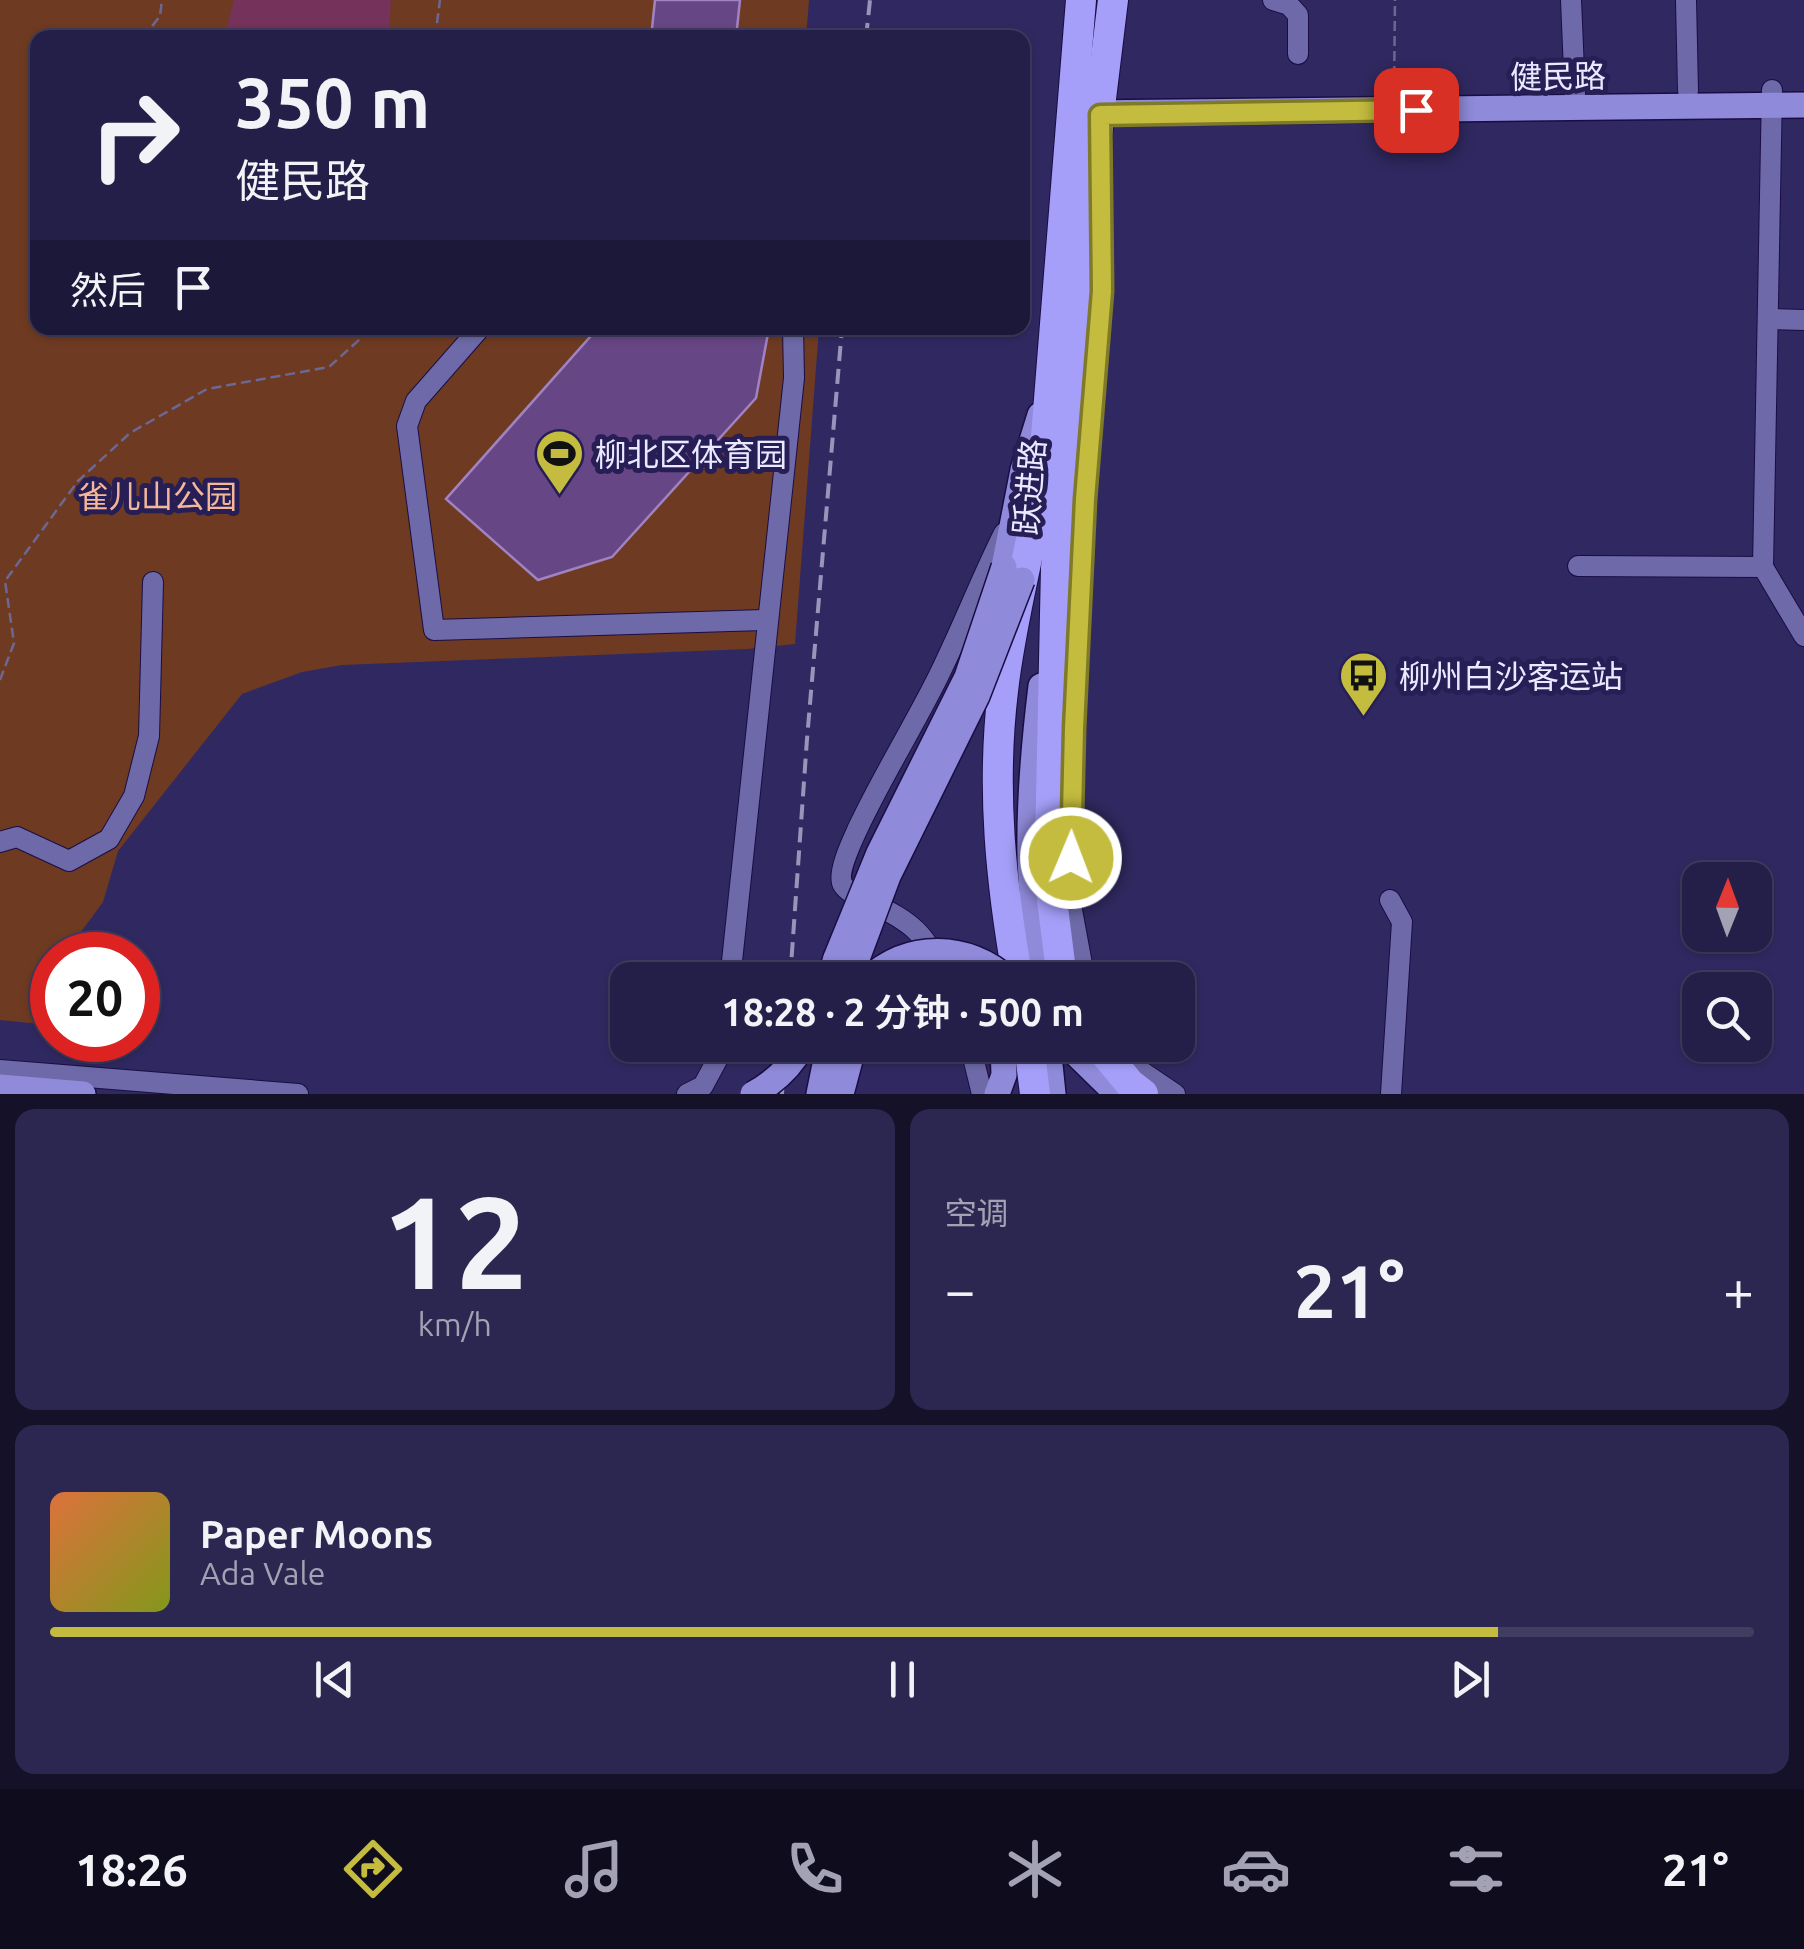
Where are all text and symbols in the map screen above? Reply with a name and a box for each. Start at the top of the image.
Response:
street label: 健民路 [1510,57,1606,95]
text: 350 m [235,63,430,141]
pin [1374,68,1459,153]
icon: right [70,70,200,200]
icon: arrive [1389,83,1444,138]
text: 健民路 [235,155,370,206]
icon: arrive [166,260,221,315]
text: 然后 [70,269,146,311]
sports icon: 柳北区体育园 [534,428,586,496]
place label: 柳北区体育园 [595,436,787,472]
street label: 跃进路 [1007,438,1051,536]
park label: 雀儿山公园 [77,478,237,514]
bus stop icon: 柳州白沙客运站 [1338,650,1390,718]
place label: 柳州白沙客运站 [1399,658,1623,694]
position arrow [1019,806,1123,910]
north arrow [1682,862,1772,952]
map controls [1682,862,1772,1062]
speed limit sign: 20 [30,932,160,1062]
button: search [1682,972,1772,1062]
text: 18:28 · 2 分钟 · 500 m [721,991,1084,1033]
text: 12 [381,1168,528,1314]
text: 空调 [945,1195,1009,1231]
text: 21° [1294,1248,1405,1332]
text: − [945,1259,976,1320]
text: + [1723,1259,1754,1320]
text: km/h [418,1306,492,1342]
text: Paper Moons [200,1513,433,1555]
text: Ada Vale [200,1555,326,1591]
icon: previous [307,1652,362,1707]
icon: pause [875,1652,930,1707]
icon: next [1443,1652,1498,1707]
icon: directions [338,1834,408,1904]
icon: music [559,1834,629,1904]
icon: phone [780,1834,850,1904]
icon: climate [1000,1834,1070,1904]
icon: car [1221,1834,1291,1904]
icon: filters [1441,1834,1511,1904]
text: 18:26 [75,1844,188,1895]
text: 21° [1662,1844,1729,1895]

